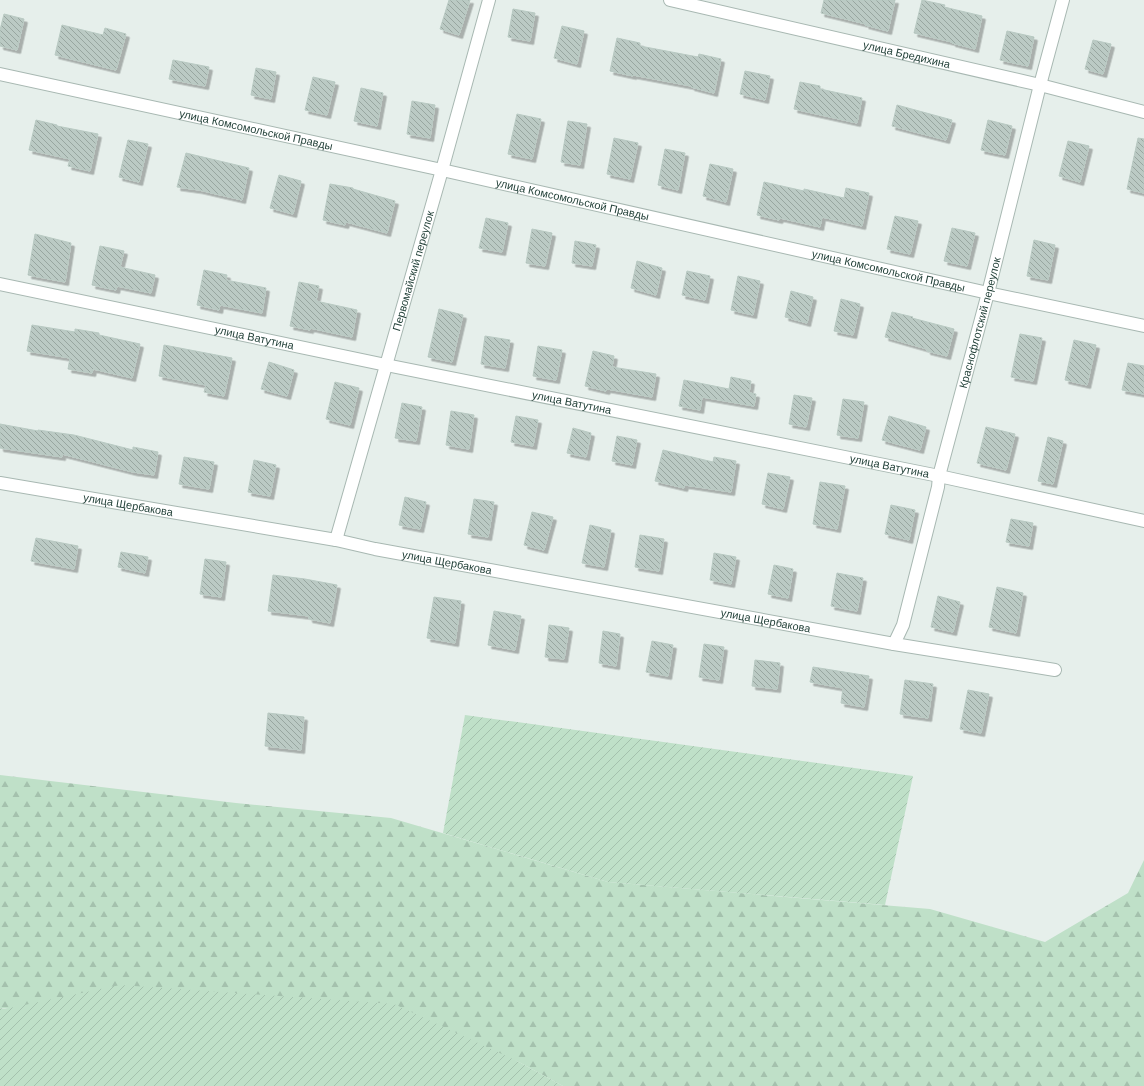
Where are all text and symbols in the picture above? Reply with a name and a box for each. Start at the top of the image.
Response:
street label: улица Бредихина [862,38,953,71]
street label: улица Комсомольской Правды [178,106,334,153]
street label: улица Комсомольской Правды [495,175,650,223]
street label: Первомайский переулок [389,209,437,333]
street label: улица Комсомольской Правды [811,247,967,295]
street label: Краснофлотский переулок [956,256,1004,390]
street label: улица Ватутина [214,322,296,353]
street label: улица Ватутина [531,388,614,417]
street label: улица Ватутина [849,451,931,481]
street label: улица Щербакова [82,490,175,519]
street label: улица Щербакова [401,547,494,577]
street label: улица Щербакова [720,605,813,636]

